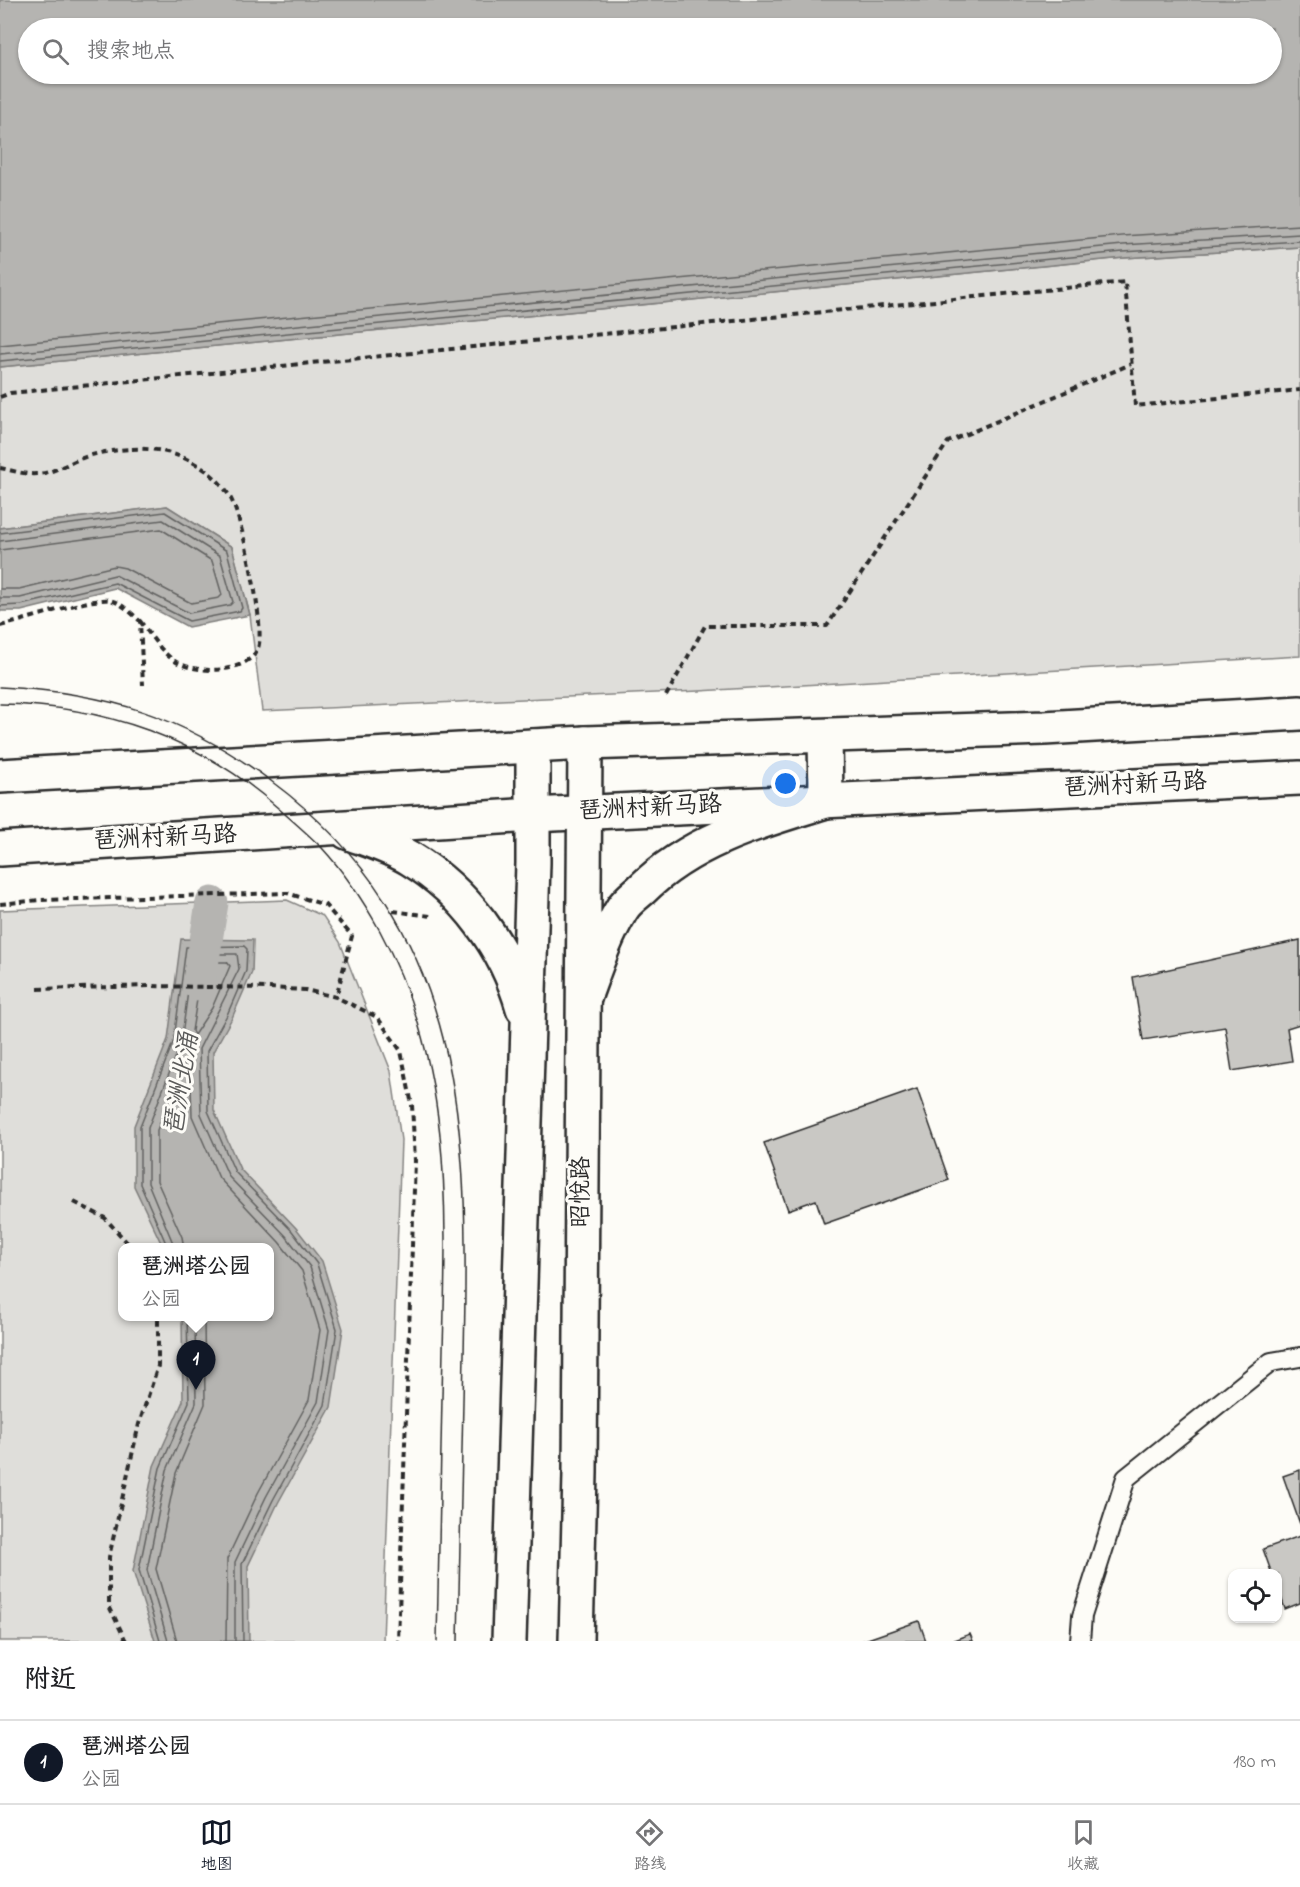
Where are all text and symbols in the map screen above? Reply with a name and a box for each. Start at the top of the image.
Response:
search box [18,18,1282,84]
icon: search [39,35,72,68]
text: 搜索地点 [87,36,175,68]
street label: 琶洲村新马路 [1062,765,1208,807]
your location [771,769,800,798]
street label: 琶洲村新马路 [577,788,723,830]
street label: 琶洲村新马路 [92,818,238,860]
water label: 琶洲北涌 [156,1029,210,1138]
street label: 昭悦路 [565,1156,600,1228]
popup [118,1243,274,1321]
text: 琶洲塔公园 [141,1252,251,1284]
text: 公园 [141,1286,181,1315]
pin: 1 [176,1340,216,1390]
map controls [1228,1569,1282,1623]
button: locate [1228,1569,1282,1623]
text: 附近 [24,1662,76,1700]
text: 琶洲塔公园 [81,1732,191,1764]
text: 1 [40,1748,47,1777]
text: 180 m [1233,1748,1276,1777]
text: 公园 [81,1766,121,1795]
tab: 地图 [200,1816,233,1877]
tab: 路线 [633,1816,666,1877]
tab: 收藏 [1067,1816,1100,1877]

